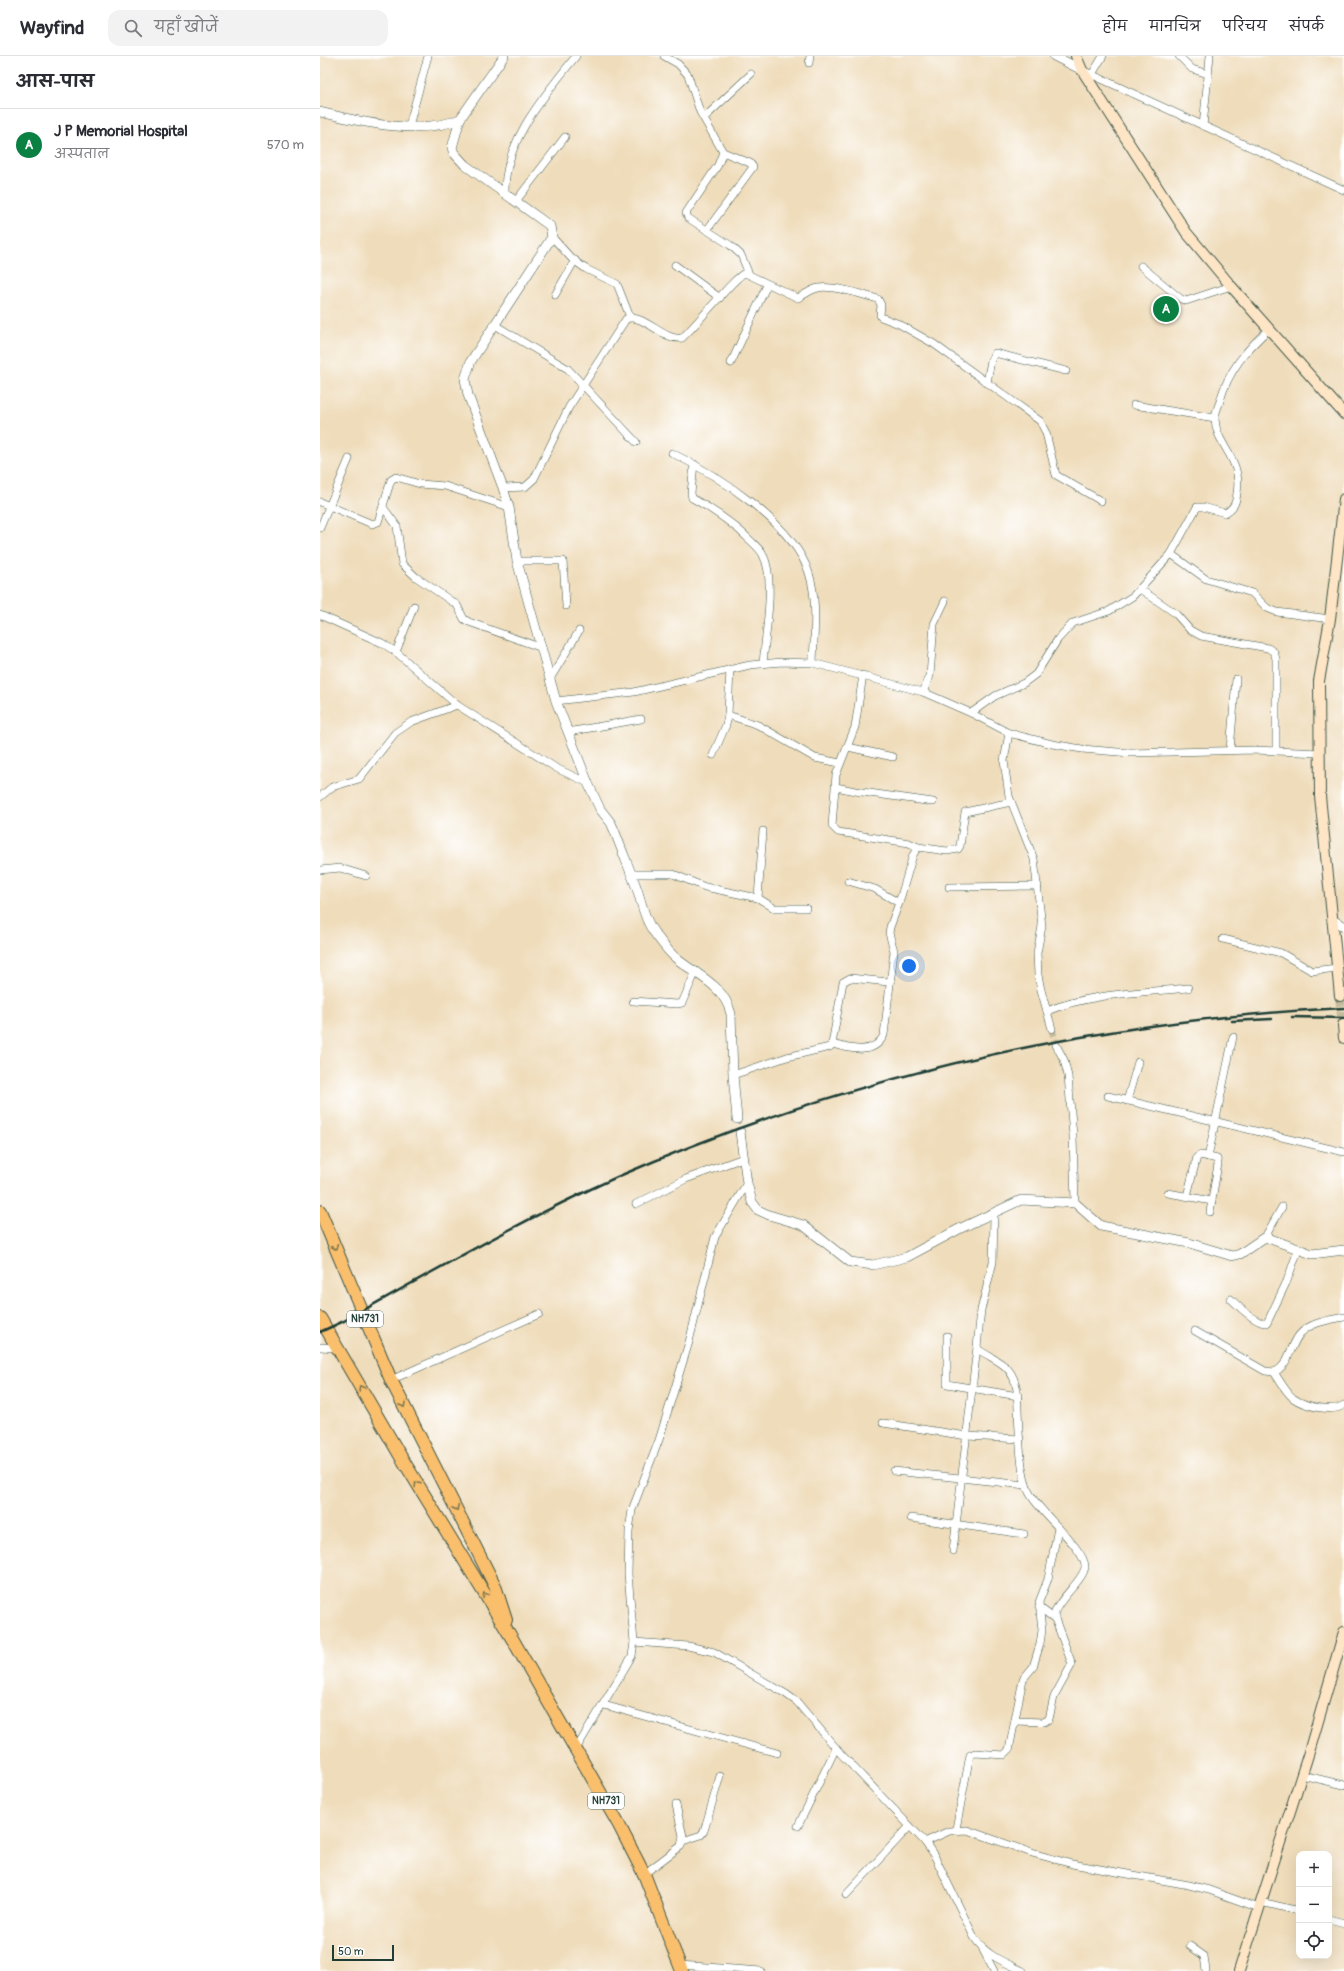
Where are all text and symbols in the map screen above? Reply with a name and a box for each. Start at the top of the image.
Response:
search box [108,10,388,46]
text: Wayfind [20,16,84,40]
icon: search [122,17,144,39]
text: यहाँ खोजें [154,18,218,37]
text: होम [1103,18,1127,35]
text: मानचित्र [1149,18,1201,35]
text: परिचय [1223,18,1267,35]
text: संपर्क [1289,18,1324,35]
text: आस-पास [16,71,94,92]
text: J P Memorial Hospital [54,122,188,141]
text: A [25,137,33,153]
text: 570 m [267,137,304,153]
text: अस्पताल [54,146,109,162]
pin: A [1153,294,1179,324]
your location [899,956,919,976]
one-way arrow [330,1242,338,1250]
road number: NH731 [347,1311,383,1327]
one-way arrow [358,1385,365,1392]
one-way arrow [398,1400,406,1408]
one-way arrow [415,1481,422,1488]
one-way arrow [451,1504,458,1511]
one-way arrow [483,1592,490,1599]
road number: NH731 [588,1793,624,1809]
map controls [1296,1851,1332,1959]
button: + [1296,1851,1332,1887]
button: − [1296,1887,1332,1923]
button: locate [1296,1923,1332,1959]
scale bar [332,1943,394,1962]
text: 50 m [338,1945,364,1958]

